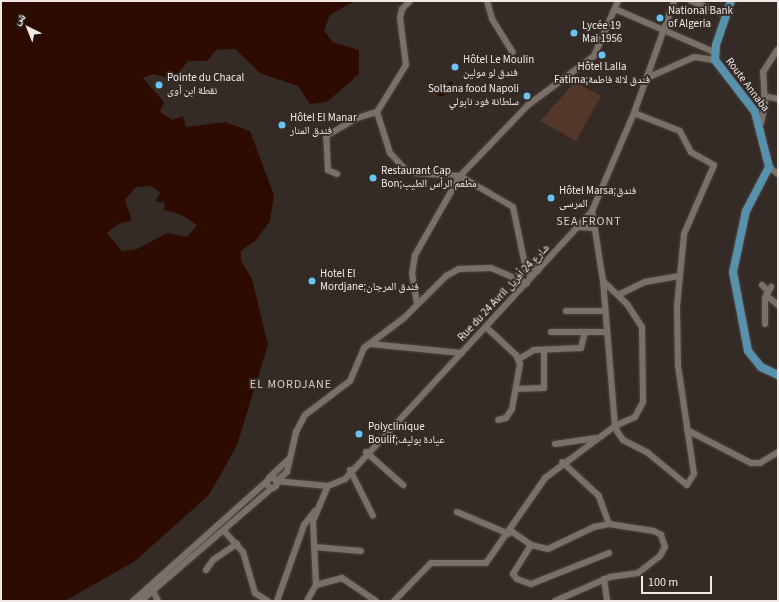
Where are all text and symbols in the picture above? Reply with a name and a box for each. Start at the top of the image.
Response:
place label: National Bank of Algeria [668,5,733,31]
north arrow [8,8,48,48]
text: ش [10,9,29,28]
marker: National Bank of Algeria [655,13,665,23]
place label: Lycée 19 Mai 1956 [582,20,622,46]
marker: Lycée 19 Mai 1956 [569,28,579,38]
marker: Hôtel Lalla Fatima;فندق لالة فاطمة [597,50,607,60]
place label: Hôtel Le Moulin فندق لو مولين [463,54,534,80]
street label: Route Annaba [722,55,772,115]
place label: Hôtel Lalla Fatima;فندق لالة فاطمة [554,61,650,87]
marker: Hôtel Le Moulin فندق لو مولين [450,62,460,72]
place label: Pointe du Chacal نقطة ابن آوى [167,72,244,98]
marker: Pointe du Chacal نقطة ابن آوى [154,80,164,90]
place label: Soltana food Napoli سلطانة فود نابولي [428,83,519,109]
marker: Soltana food Napoli سلطانة فود نابولي [522,91,532,101]
place label: Hôtel El Manar فندق المنار [290,112,357,138]
marker: Hôtel El Manar فندق المنار [277,120,287,130]
place label: Restaurant Cap Bon;مطعم الرأس الطيب [381,165,477,191]
marker: Restaurant Cap Bon;مطعم الرأس الطيب [368,173,378,183]
place label: Hôtel Marsa;فندق المرسى [559,185,636,211]
marker: Hôtel Marsa;فندق المرسى [546,193,556,203]
district label: SEA FRONT [556,215,622,229]
street label: Rue du 24 Avril شارع 24 أفريل [455,242,553,344]
place label: Hotel El Mordjane;فندق المرجان [320,268,419,294]
marker: Hotel El Mordjane;فندق المرجان [307,276,317,286]
district label: EL MORDJANE [250,378,332,392]
place label: Polyclinique Boulif;عيادة بوليف [368,421,445,447]
marker: Polyclinique Boulif;عيادة بوليف [353,428,365,440]
scale bar [643,568,714,594]
text: 100 m [648,574,678,591]

